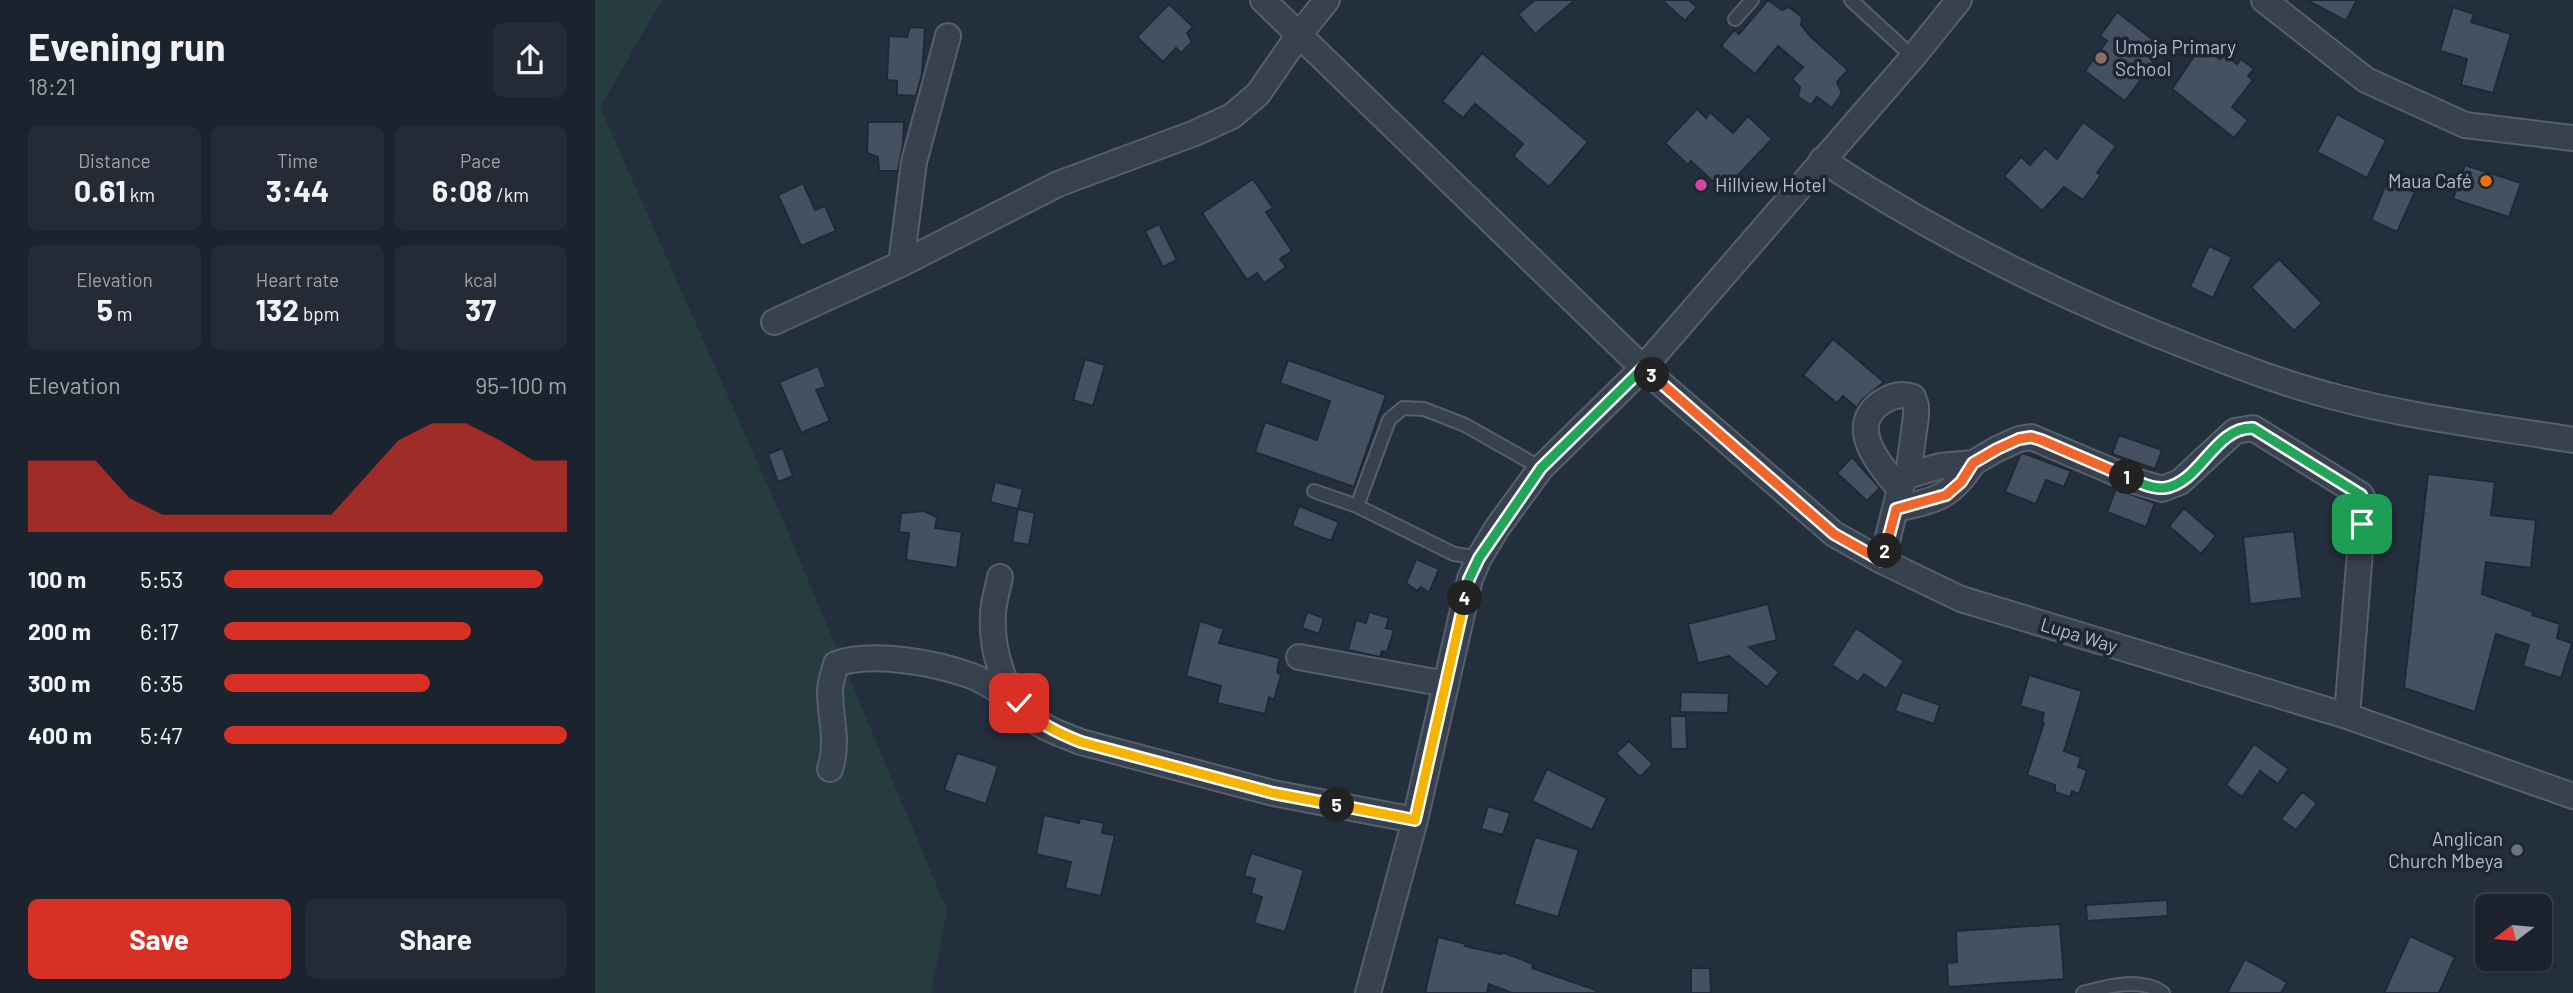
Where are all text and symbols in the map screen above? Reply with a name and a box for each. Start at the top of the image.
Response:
text: Evening run [28,23,226,69]
button: share [493,23,567,97]
place label: Umoja Primary School [2115,35,2236,80]
marker: Umoja Primary School [2093,50,2109,66]
text: 18:21 [28,72,76,100]
text: Distance [78,149,151,172]
text: Time [277,149,318,172]
text: Pace [460,149,501,172]
place label: Maua Café [2388,169,2472,192]
text: 0.61 [74,172,126,208]
text: 3:44 [266,172,329,208]
text: 6:08 [432,172,492,208]
place label: Hillview Hotel [1715,173,1826,196]
marker: Maua Café [2478,173,2494,189]
marker: Hillview Hotel [1693,177,1709,193]
text: km [126,183,155,206]
text: /km [492,183,529,206]
text: Elevation [76,268,153,291]
text: Heart rate [256,268,339,291]
text: kcal [464,268,497,291]
text: 5 [97,291,113,327]
text: 132 [255,291,299,327]
text: 37 [465,291,496,327]
text: m [113,302,132,325]
text: bpm [299,302,340,325]
pin: 3 [1635,358,1669,392]
text: 3 [1646,363,1657,386]
text: Elevation [28,371,121,399]
text: 95–100 m [475,371,567,399]
pin: 1 [2109,460,2145,494]
text: 1 [2123,465,2130,488]
pin [2332,494,2392,554]
icon: arrive [2343,505,2381,543]
pin: 2 [1867,534,1903,568]
text: 2 [1879,539,1890,562]
text: 100 m [28,565,86,593]
text: 5:53 [140,565,183,593]
pin: 4 [1447,580,1483,616]
text: 4 [1459,586,1470,609]
street label: Lupa Way [2038,612,2121,657]
text: 200 m [28,617,91,645]
text: 6:17 [140,617,179,645]
text: 300 m [28,669,90,697]
text: 6:35 [140,669,183,697]
pin [989,673,1049,733]
icon: check [1000,684,1038,722]
text: 400 m [28,721,92,749]
text: 5:47 [140,721,182,749]
pin: 5 [1319,788,1355,822]
text: 5 [1331,793,1342,816]
place label: Anglican Church Mbeya [2388,827,2503,872]
marker: Anglican Church Mbeya [2509,842,2525,858]
north arrow [2475,894,2551,971]
map controls [2475,894,2552,971]
button: Save [28,899,291,979]
button: Share [305,899,567,979]

